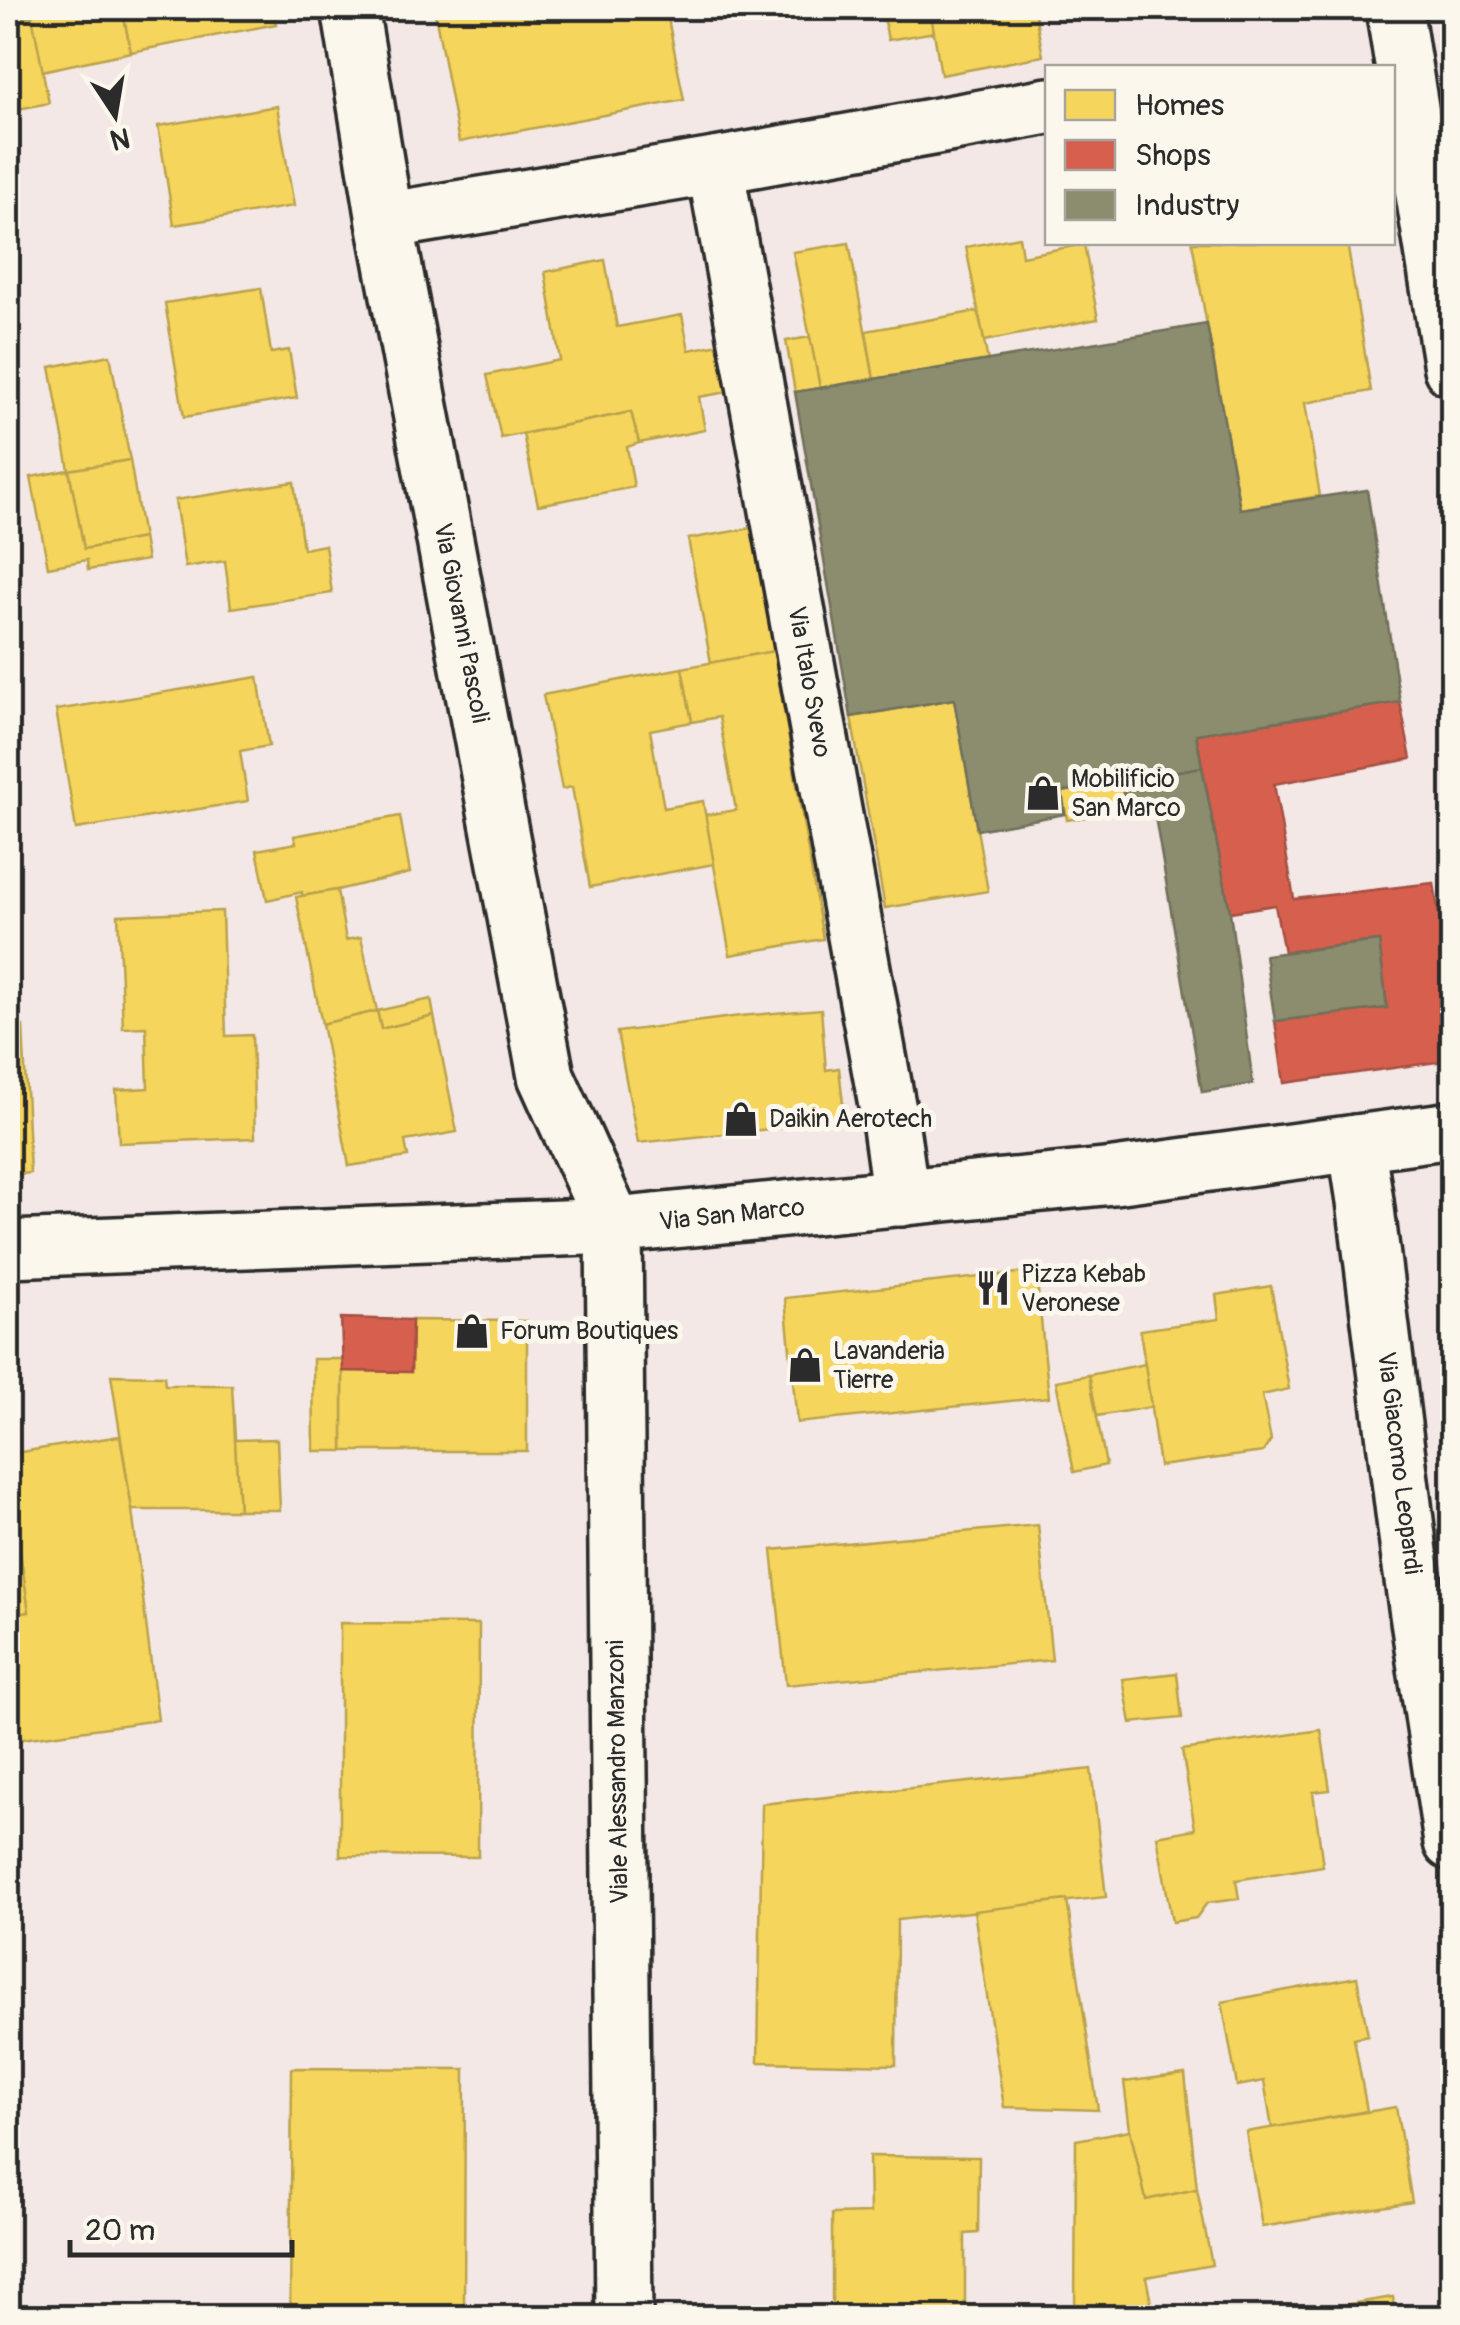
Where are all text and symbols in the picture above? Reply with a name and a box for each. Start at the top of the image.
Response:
north arrow [65,65,165,165]
legend [1045,65,1395,245]
text: Homes [1135,87,1224,124]
text: N [107,119,133,157]
text: Shops [1135,137,1211,174]
text: Industry [1135,187,1239,224]
street label: Via Giovanni Pascoli [426,520,496,726]
street label: Via Italo Svevo [780,604,838,760]
place label: Mobilificio San Marco [1071,764,1181,824]
shop icon: Mobilificio San Marco [1024,774,1062,812]
shop icon: Daikin Aerotech [722,1100,760,1138]
place label: Daikin Aerotech [769,1104,932,1135]
street label: Via San Marco [658,1192,806,1238]
place label: Pizza Kebab Veronese [1021,1259,1146,1319]
restaurant icon: Pizza Kebab Veronese [974,1269,1012,1307]
shop icon: Forum Boutiques [453,1312,491,1350]
place label: Forum Boutiques [500,1316,678,1347]
place label: Lavanderia Tierre [833,1336,945,1396]
shop icon: Lavanderia Tierre [786,1346,824,1384]
street label: Via Giacomo Leopardi [1370,1350,1428,1576]
street label: Viale Alessandro Manzoni [600,1640,636,1904]
scale bar [70,2195,292,2257]
text: 20 m [85,2212,155,2249]

